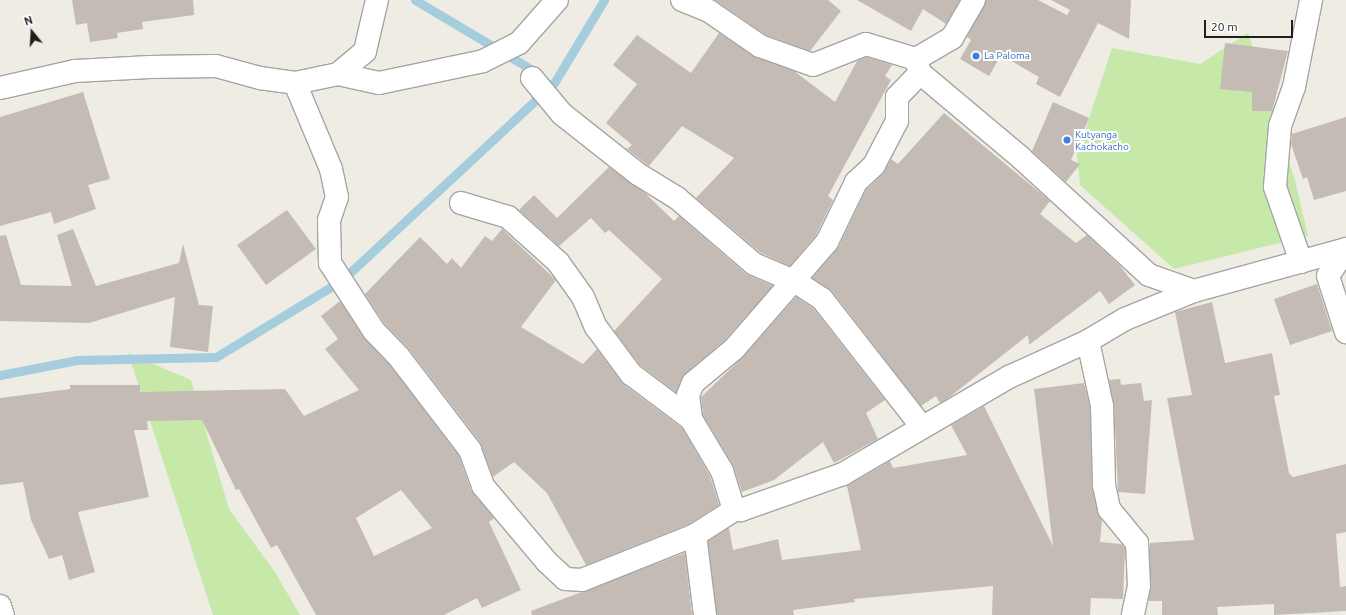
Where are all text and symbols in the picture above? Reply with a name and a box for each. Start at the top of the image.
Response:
north arrow [12,12,52,52]
scale bar [1206,12,1295,38]
text: N [23,14,34,28]
text: 20 m [1211,20,1238,33]
place label: La Paloma [984,50,1030,62]
marker: La Paloma [971,51,981,61]
place label: Kutyanga Kachokacho [1075,128,1129,152]
marker: Kutyanga Kachokacho [1062,135,1072,145]

